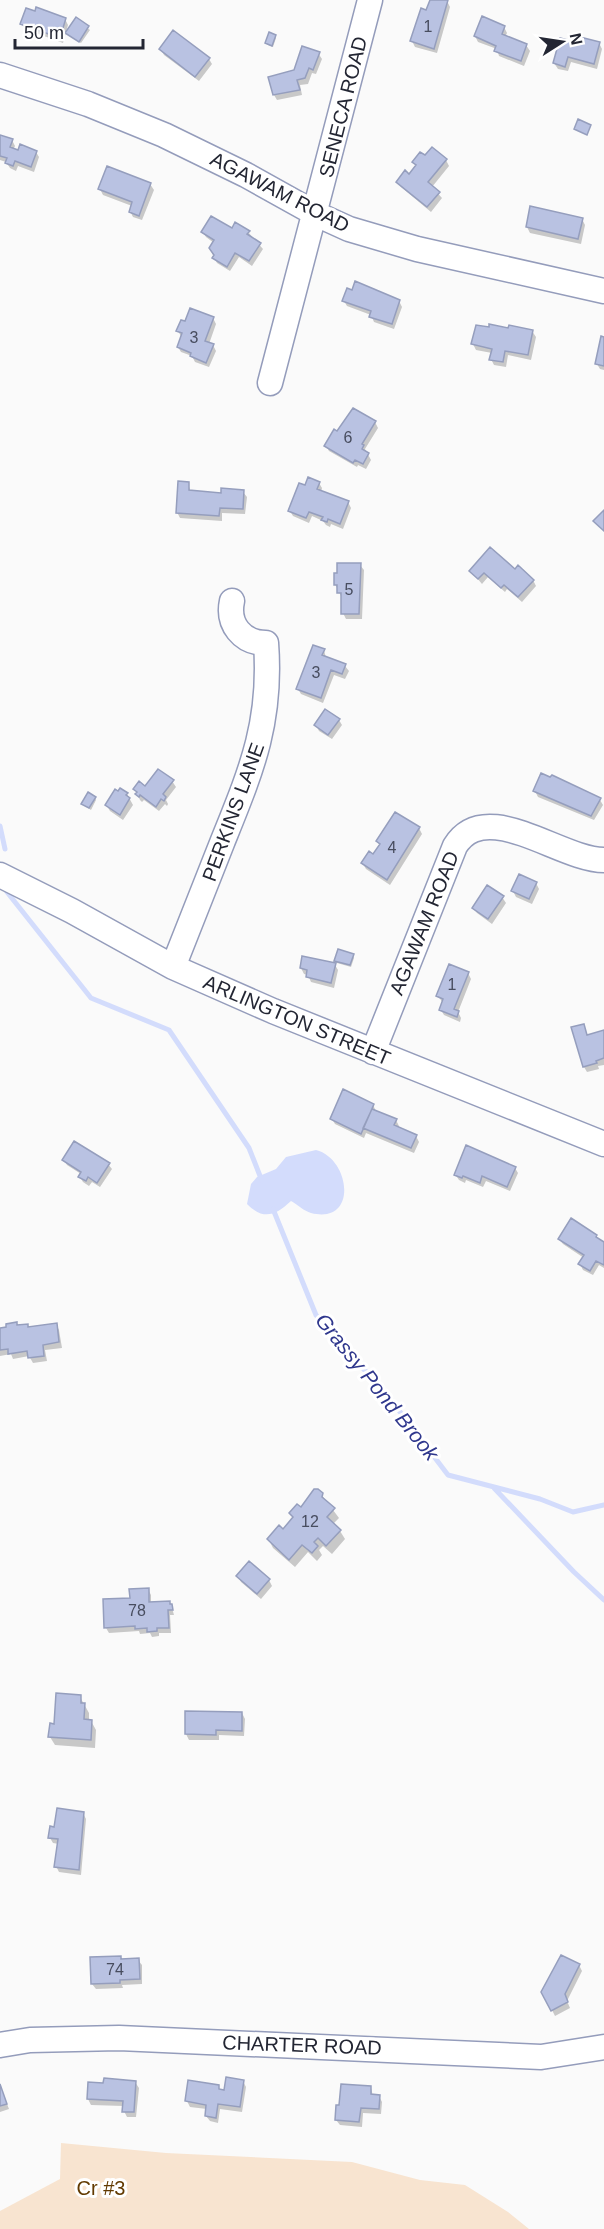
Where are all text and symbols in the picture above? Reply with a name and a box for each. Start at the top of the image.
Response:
scale bar [15,12,142,50]
north arrow [532,12,592,72]
house number: 1 [424,18,433,35]
text: 50 m [24,23,64,43]
text: N [567,32,586,46]
street label: SENECA ROAD [315,34,371,180]
street label: AGAWAM ROAD [207,147,353,237]
house number: 3 [190,329,199,346]
house number: 6 [344,429,353,446]
house number: 5 [345,581,354,598]
house number: 3 [312,664,321,681]
street label: PERKINS LANE [198,740,268,884]
house number: 4 [388,839,397,856]
street label: AGAWAM ROAD [385,848,463,998]
street label: ARLINGTON STREET [200,971,394,1069]
house number: 1 [448,976,457,993]
water label: Grassy Pond Brook [311,1309,445,1466]
house number: 12 [301,1513,319,1530]
house number: 78 [128,1602,146,1619]
house number: 74 [106,1961,124,1978]
street label: CHARTER ROAD [222,2031,382,2059]
park label: Cr #3 [77,2177,125,2199]

